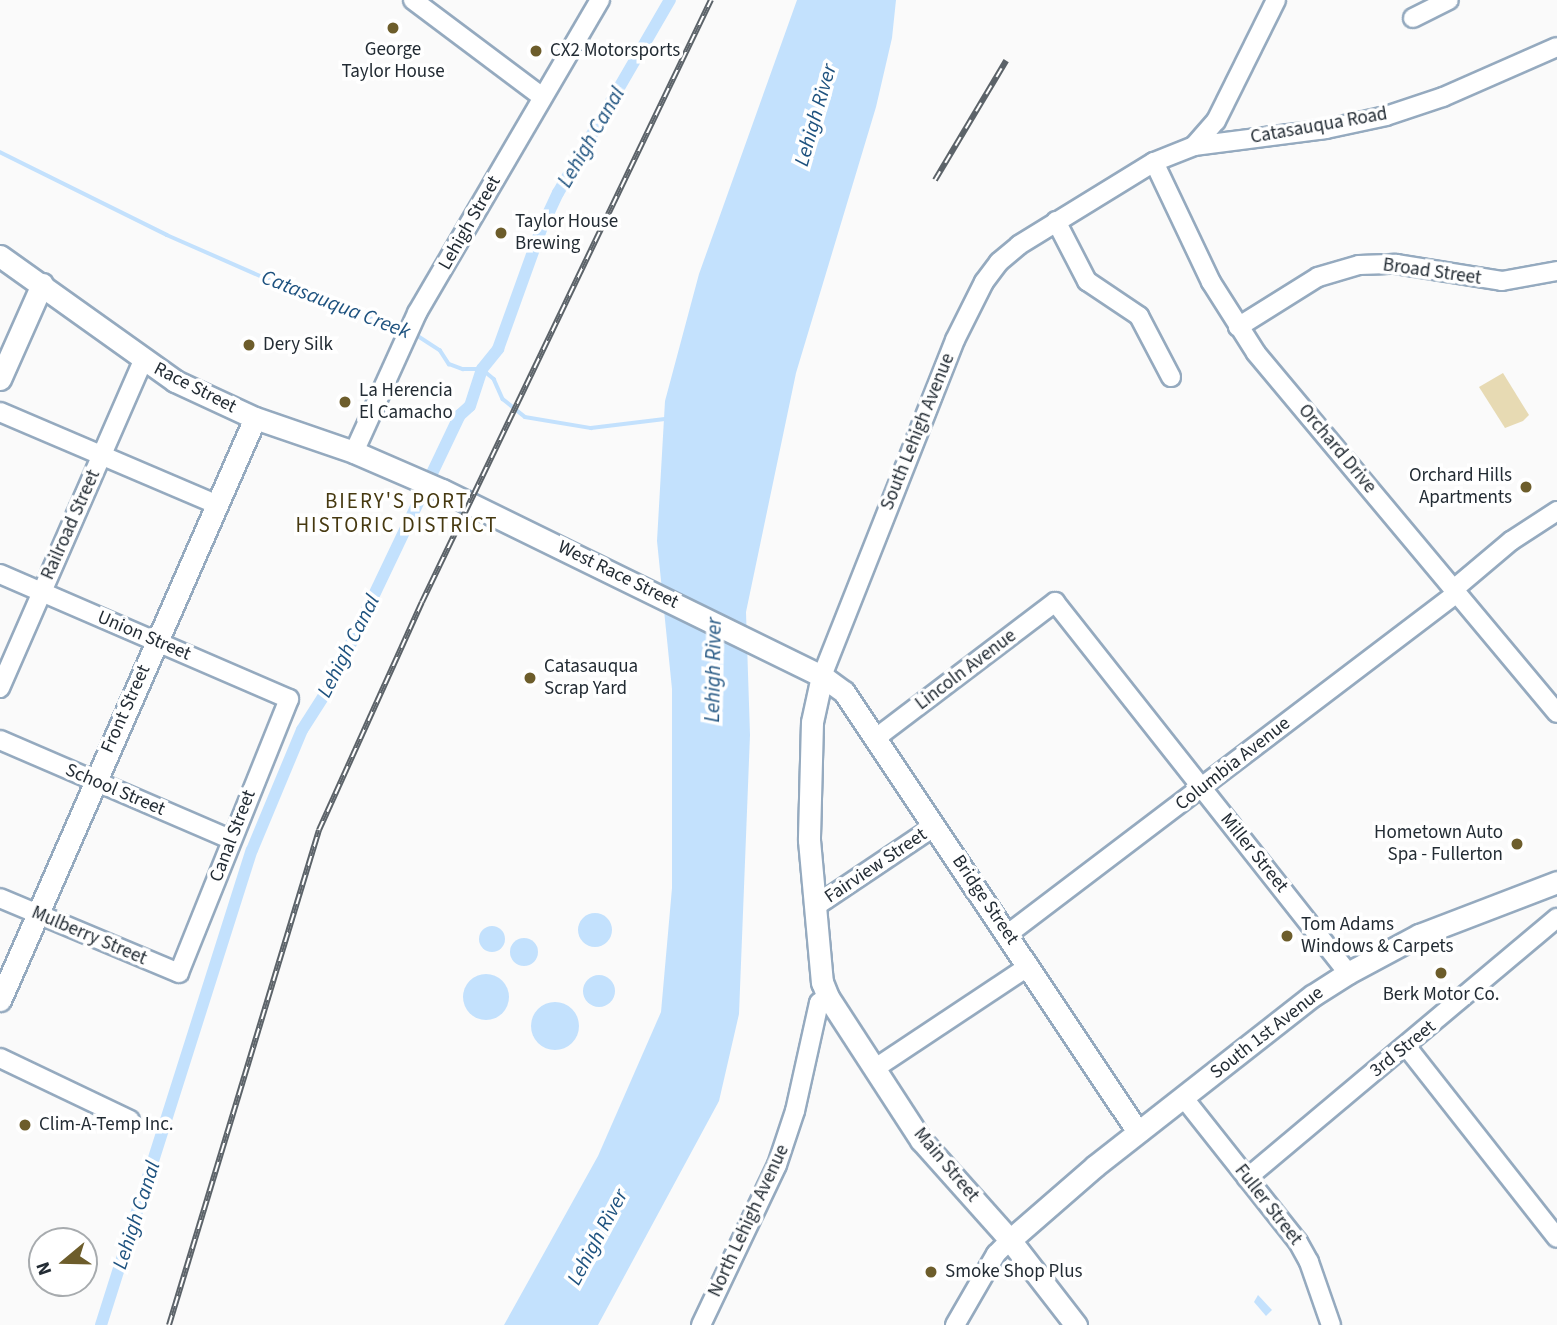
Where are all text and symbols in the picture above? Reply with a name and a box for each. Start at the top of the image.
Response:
marker: George Taylor House [385,20,401,36]
place label: George Taylor House [341,39,445,83]
place label: CX2 Motorsports [550,40,680,62]
marker: CX2 Motorsports [528,43,544,59]
water label: Lehigh River [788,61,842,169]
water label: Lehigh Canal [552,82,630,192]
street label: Catasauqua Road [1249,103,1389,149]
street label: Lehigh Street [434,172,506,274]
place label: Taylor House Brewing [515,211,618,255]
marker: Taylor House Brewing [493,225,509,241]
street label: Broad Street [1381,254,1483,290]
water label: Catasauqua Creek [258,264,414,344]
place label: Dery Silk [263,334,333,356]
marker: Dery Silk [241,337,257,353]
street label: South Lehigh Avenue [876,350,960,514]
street label: Race Street [150,358,240,418]
place label: La Herencia El Camacho [359,380,453,424]
marker: La Herencia El Camacho [337,394,353,410]
street label: Orchard Drive [1293,400,1381,498]
place label: Orchard Hills Apartments [1409,465,1512,509]
street label: Railroad Street [37,467,105,583]
marker: Orchard Hills Apartments [1518,479,1534,495]
district label: BIERY'S PORT HISTORIC DISTRICT [298,488,496,538]
street label: West Race Street [554,536,682,614]
water label: Lehigh Canal [311,590,385,702]
street label: Union Street [94,606,194,666]
water label: Lehigh River [699,617,727,723]
street label: Lincoln Avenue [911,625,1021,715]
place label: Catasauqua Scrap Yard [544,656,638,700]
street label: Front Street [96,661,156,757]
marker: Catasauqua Scrap Yard [522,670,538,686]
street label: Columbia Avenue [1171,712,1295,816]
street label: School Street [62,759,168,821]
street label: Canal Street [205,787,261,885]
street label: Miller Street [1215,809,1293,897]
place label: Hometown Auto Spa - Fullerton [1374,822,1503,866]
street label: Fairview Street [821,824,931,908]
marker: Hometown Auto Spa - Fullerton [1509,836,1525,852]
street label: Bridge Street [947,851,1023,949]
street label: Mulberry Street [28,902,150,970]
place label: Tom Adams Windows & Carpets [1301,914,1454,958]
marker: Tom Adams Windows & Carpets [1279,928,1295,944]
marker: Berk Motor Co. [1433,965,1449,981]
street label: South 1st Avenue [1206,982,1328,1084]
place label: Berk Motor Co. [1383,984,1499,1006]
street label: 3rd Street [1366,1016,1440,1082]
place label: Clim-A-Temp Inc. [39,1114,174,1136]
marker: Clim-A-Temp Inc. [17,1117,33,1133]
street label: Main Street [908,1123,984,1207]
street label: North Lehigh Avenue [704,1141,794,1301]
water label: Lehigh Canal [107,1158,165,1272]
street label: Fuller Street [1229,1160,1307,1250]
water label: Lehigh River [561,1185,633,1289]
north arrow [28,1227,98,1297]
text: N [30,1258,59,1279]
place label: Smoke Shop Plus [945,1261,1083,1283]
marker: Smoke Shop Plus [923,1264,939,1280]

